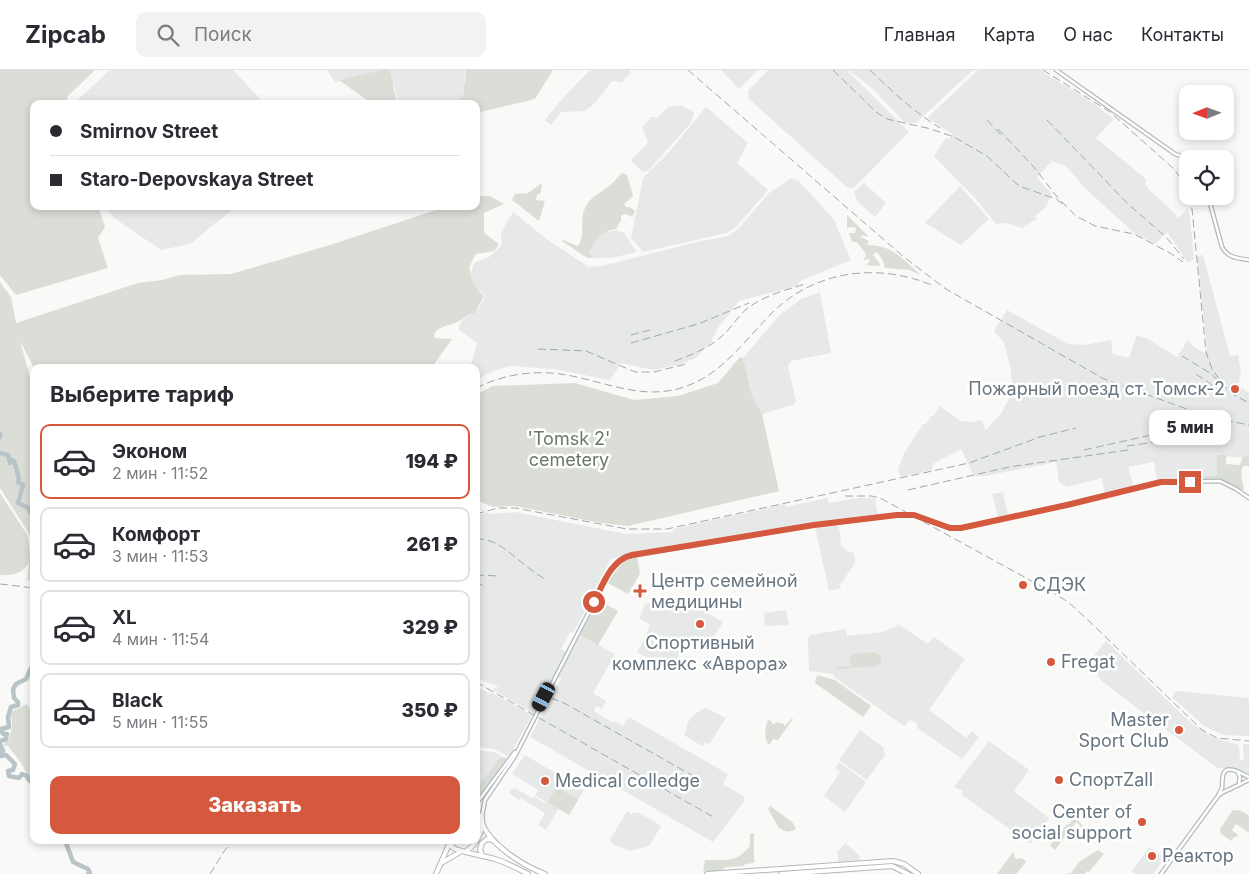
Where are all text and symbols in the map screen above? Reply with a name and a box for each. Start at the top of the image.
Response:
search box [136,12,486,57]
text: Zipcab [25,20,106,49]
icon: search [154,21,182,49]
text: Поиск [194,23,252,46]
text: Главная [884,24,955,45]
text: Карта [983,24,1035,45]
text: О нас [1063,24,1113,45]
text: Контакты [1141,24,1224,45]
north arrow [1179,85,1234,140]
map controls [1179,85,1234,205]
text: Smirnov Street [80,120,218,143]
button: locate [1179,150,1234,205]
text: Staro-Depovskaya Street [80,168,313,191]
place label: Пожарный поезд ст. Томск-2 [968,378,1225,399]
text: Выберите тариф [50,381,234,407]
marker: Пожарный поезд ст. Томск-2 [1229,383,1241,395]
callout: 5 мин [1149,410,1231,444]
text: 5 мин [1166,417,1214,437]
park label: 'Tomsk 2' cemetery [528,428,611,470]
icon: car [52,439,97,484]
text: Эконом [112,440,187,463]
text: 194 ₽ [405,450,458,473]
text: 2 мин · 11:52 [112,463,208,483]
route end [1179,471,1201,493]
icon: car [52,522,97,567]
text: Комфорт [112,523,200,546]
text: 261 ₽ [406,533,458,556]
text: 3 мин · 11:53 [112,546,208,566]
place label: Центр семейной медицины [651,570,798,612]
place label: СДЭК [1033,574,1086,595]
marker: СДЭК [1017,579,1029,591]
marker: Центр семейной медицины [633,584,647,598]
route start [583,591,605,613]
icon: car [52,605,97,650]
text: XL [112,606,137,629]
text: 329 ₽ [402,616,458,639]
marker: Спортивный комплекс «Аврора» [694,618,706,630]
text: 4 мин · 11:54 [112,629,209,649]
place label: Спортивный комплекс «Аврора» [612,632,788,674]
place label: Fregat [1061,651,1115,672]
marker: Fregat [1045,656,1057,668]
car [530,680,557,714]
icon: car [52,688,97,733]
text: Black [112,689,163,712]
text: 350 ₽ [401,699,458,722]
place label: Master Sport Club [1078,709,1169,751]
text: 5 мин · 11:55 [112,712,208,732]
marker: Master Sport Club [1173,724,1185,736]
place label: СпортZall [1069,769,1153,790]
place label: Medical colledge [555,770,700,791]
marker: СпортZall [1053,774,1065,786]
marker: Medical colledge [539,775,551,787]
button: Заказать [50,776,460,834]
place label: Center of social support [1012,801,1132,843]
marker: Center of social support [1136,816,1148,828]
place label: Реактор [1162,845,1234,866]
marker: Реактор [1146,850,1158,862]

